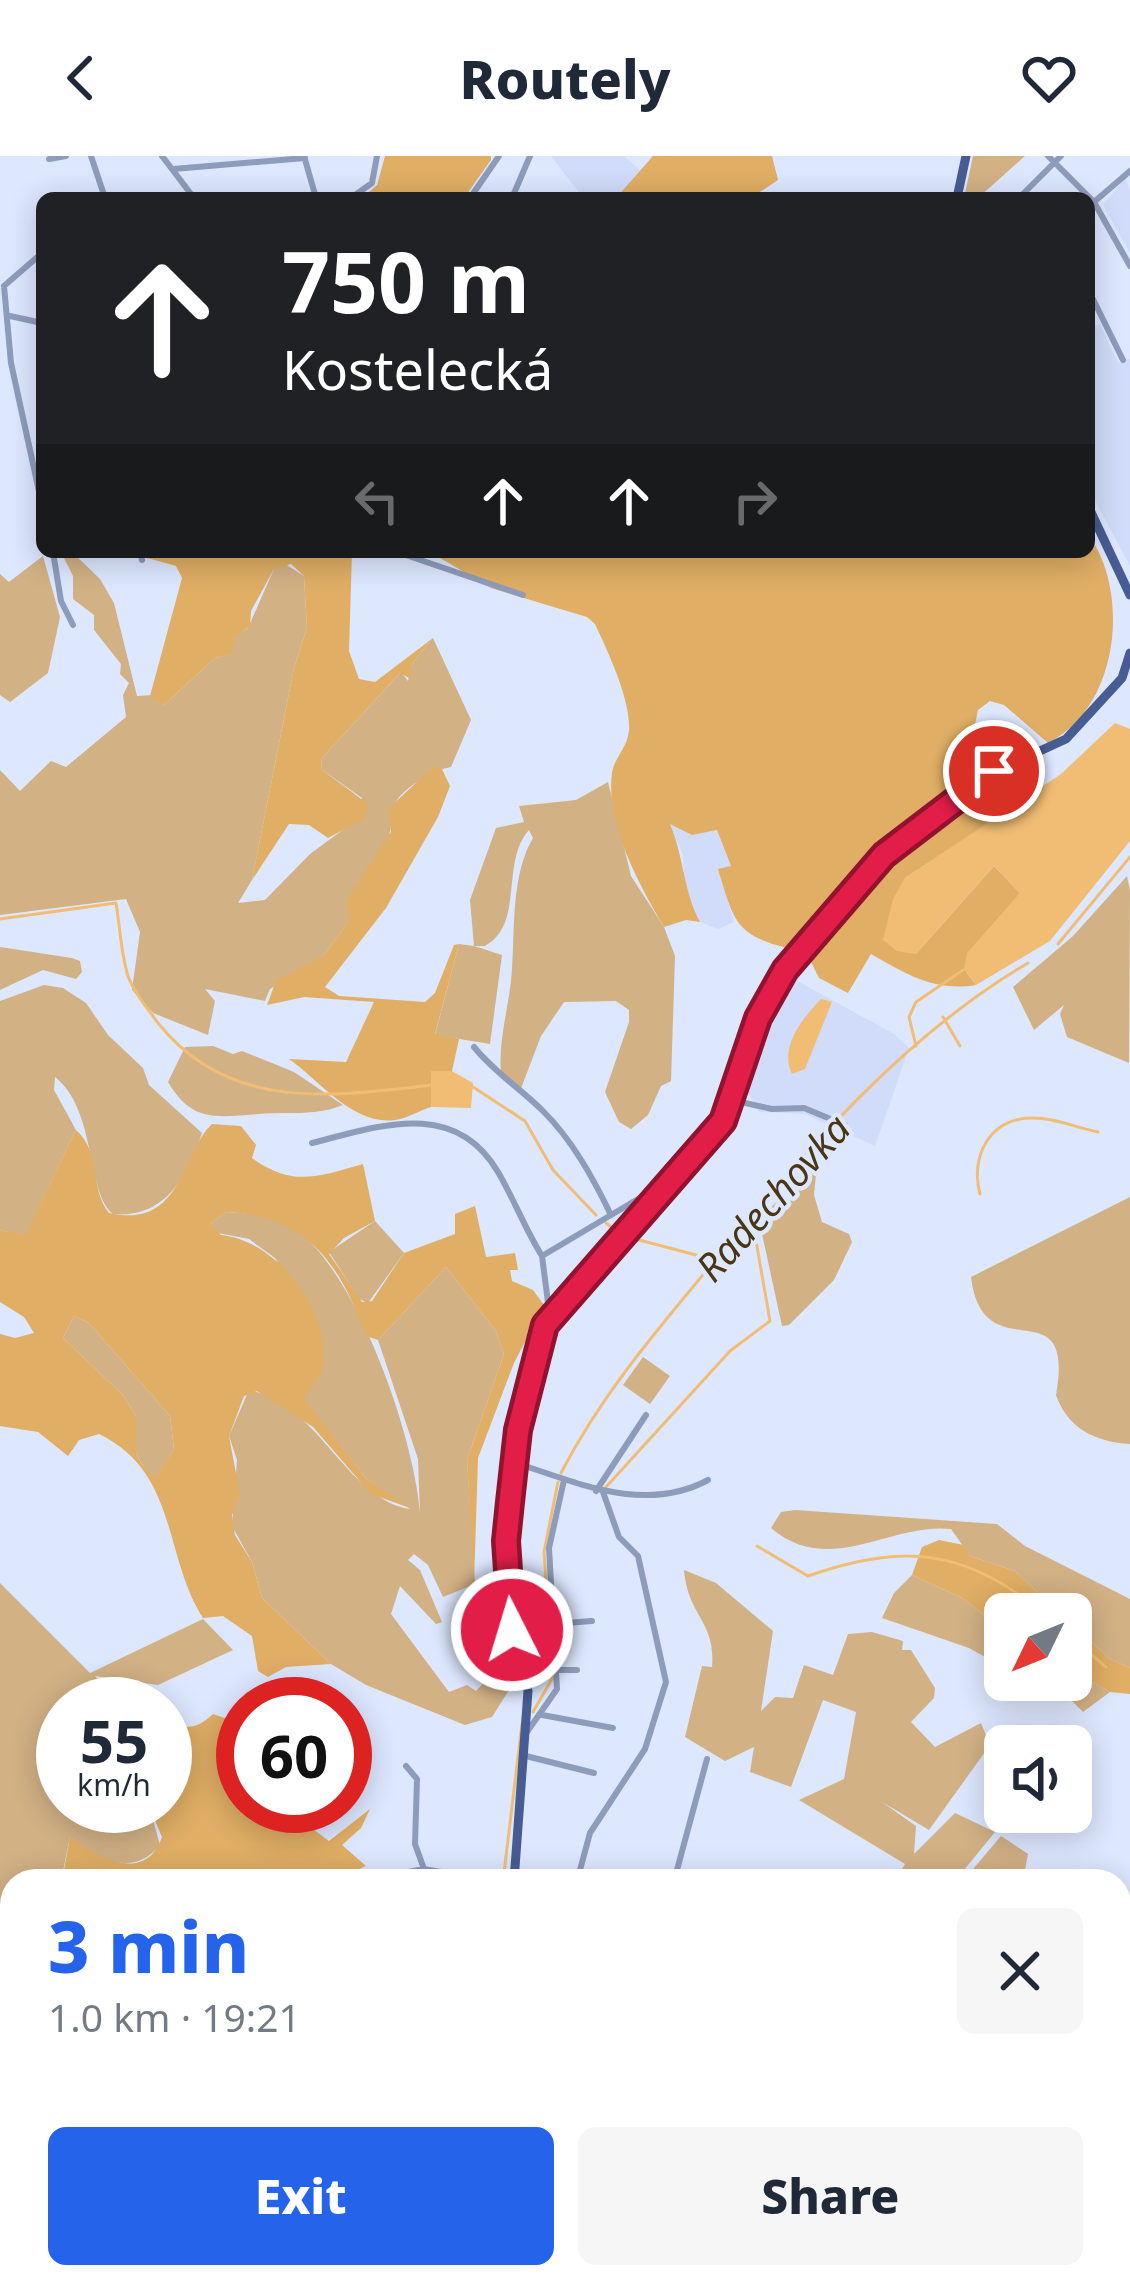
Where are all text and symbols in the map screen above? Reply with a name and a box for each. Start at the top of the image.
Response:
text: Routely [460,41,670,115]
icon: back [48,45,114,111]
icon: heart [1016,45,1082,111]
text: 750 m [282,223,530,338]
icon: ahead [84,240,240,396]
text: Kostelecká [282,332,553,406]
icon: left [344,468,410,534]
icon: ahead [470,468,536,534]
icon: ahead [596,468,662,534]
icon: right [722,468,788,534]
pin [943,720,1045,822]
icon: arrive [961,738,1027,804]
water label: Radechovka [683,1102,861,1292]
position arrow [449,1567,575,1693]
north arrow [984,1593,1092,1701]
map controls [984,1593,1092,1833]
speed limit sign: 60 [216,1677,372,1833]
text: 55 [80,1699,148,1781]
button: sound [984,1725,1092,1833]
text: km/h [77,1764,151,1805]
text: 3 min [48,1896,249,1994]
button: close [957,1908,1083,2034]
text: 1.0 km · 19:21 [48,1990,301,2043]
button: Exit [48,2127,554,2265]
button: Share [578,2127,1083,2265]

